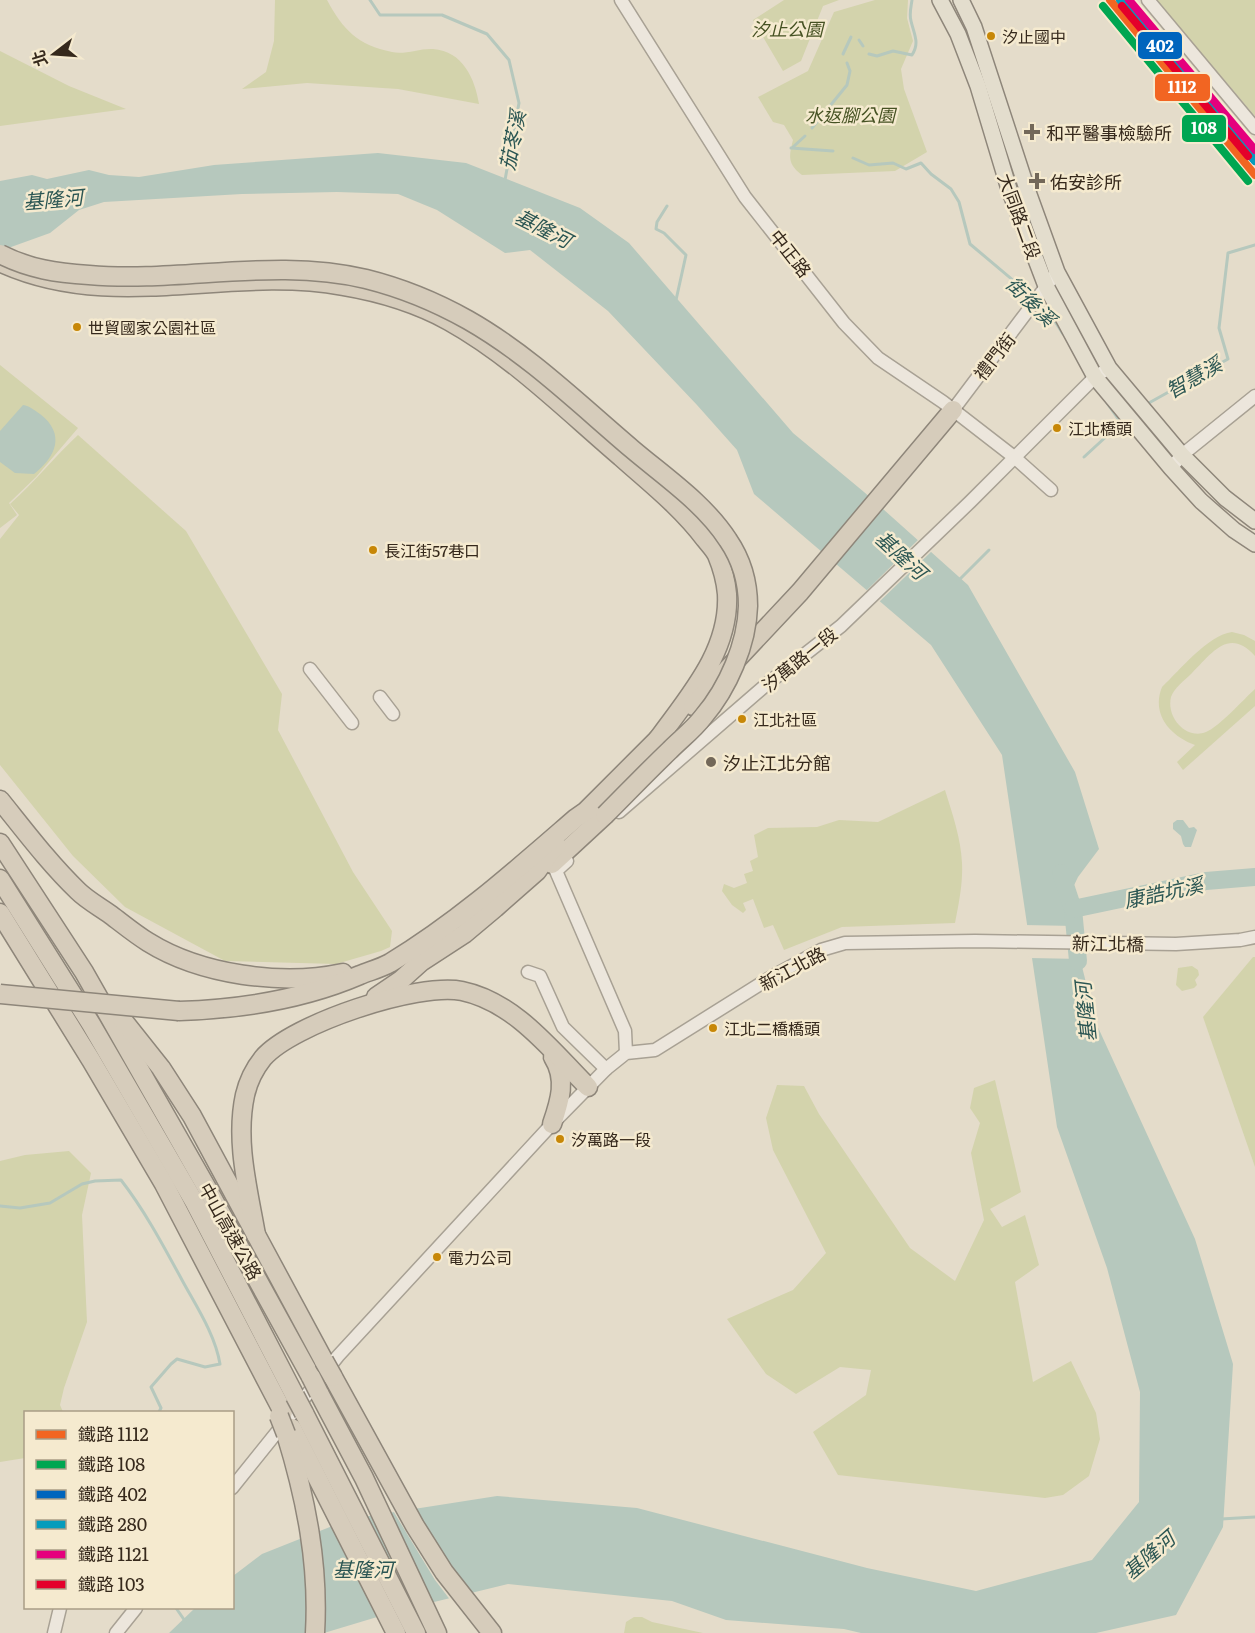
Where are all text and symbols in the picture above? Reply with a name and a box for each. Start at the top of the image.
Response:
park label: 汐止公園 [751,15,826,42]
north arrow [24,24,84,84]
place label: 汐止國中 [1002,24,1066,48]
marker: 汐止國中 [985,30,997,42]
line badge: 402 [1137,31,1183,60]
text: 402 [1146,33,1174,57]
text: 北 [25,48,53,70]
line badge: 1112 [1154,73,1211,102]
text: 1112 [1168,74,1197,98]
park label: 水返腳公園 [805,101,898,128]
water label: 茄苳溪 [491,105,532,172]
line badge: 108 [1181,114,1227,143]
text: 108 [1191,115,1218,139]
place label: 和平醫事檢驗所 [1046,119,1172,146]
marker: 和平醫事檢驗所 [1023,123,1041,141]
place label: 佑安診所 [1050,168,1122,195]
street label: 大同路二段 [992,169,1048,263]
marker: 佑安診所 [1028,172,1046,190]
water label: 基隆河 [22,180,88,216]
water label: 基隆河 [510,200,581,256]
street label: 中正路 [764,223,818,283]
water label: 街後溪 [1000,268,1066,334]
place label: 世貿國家公園社區 [88,315,216,339]
marker: 世貿國家公園社區 [71,321,83,333]
street label: 禮門街 [967,326,1021,386]
water label: 智慧溪 [1160,347,1229,404]
place label: 江北橋頭 [1068,416,1132,440]
marker: 江北橋頭 [1051,422,1063,434]
water label: 基隆河 [870,523,937,588]
place label: 長江街57巷口 [384,538,480,562]
marker: 長江街57巷口 [367,544,379,556]
street label: 汐萬路一段 [756,620,842,698]
place label: 江北社區 [753,707,817,731]
marker: 江北社區 [736,713,748,725]
place label: 汐止江北分館 [723,749,831,776]
marker: 汐止江北分館 [704,755,718,769]
water label: 康誥坑溪 [1121,867,1208,914]
street label: 新江北橋 [1072,929,1144,957]
street label: 新江北路 [754,939,830,997]
water label: 基隆河 [1066,977,1102,1043]
place label: 江北二橋橋頭 [724,1016,820,1040]
marker: 江北二橋橋頭 [707,1022,719,1034]
place label: 汐萬路一段 [571,1127,651,1151]
marker: 汐萬路一段 [554,1133,566,1145]
street label: 中山高速公路 [193,1177,269,1285]
place label: 電力公司 [448,1245,512,1269]
marker: 電力公司 [431,1251,443,1263]
legend [24,1411,234,1609]
text: 鐵路 1112 [78,1420,149,1447]
text: 鐵路 108 [78,1450,145,1477]
text: 鐵路 402 [78,1480,147,1507]
text: 鐵路 280 [78,1510,147,1537]
water label: 基隆河 [1116,1520,1184,1585]
text: 鐵路 1121 [78,1540,149,1567]
water label: 基隆河 [333,1553,397,1583]
text: 鐵路 103 [78,1570,145,1597]

